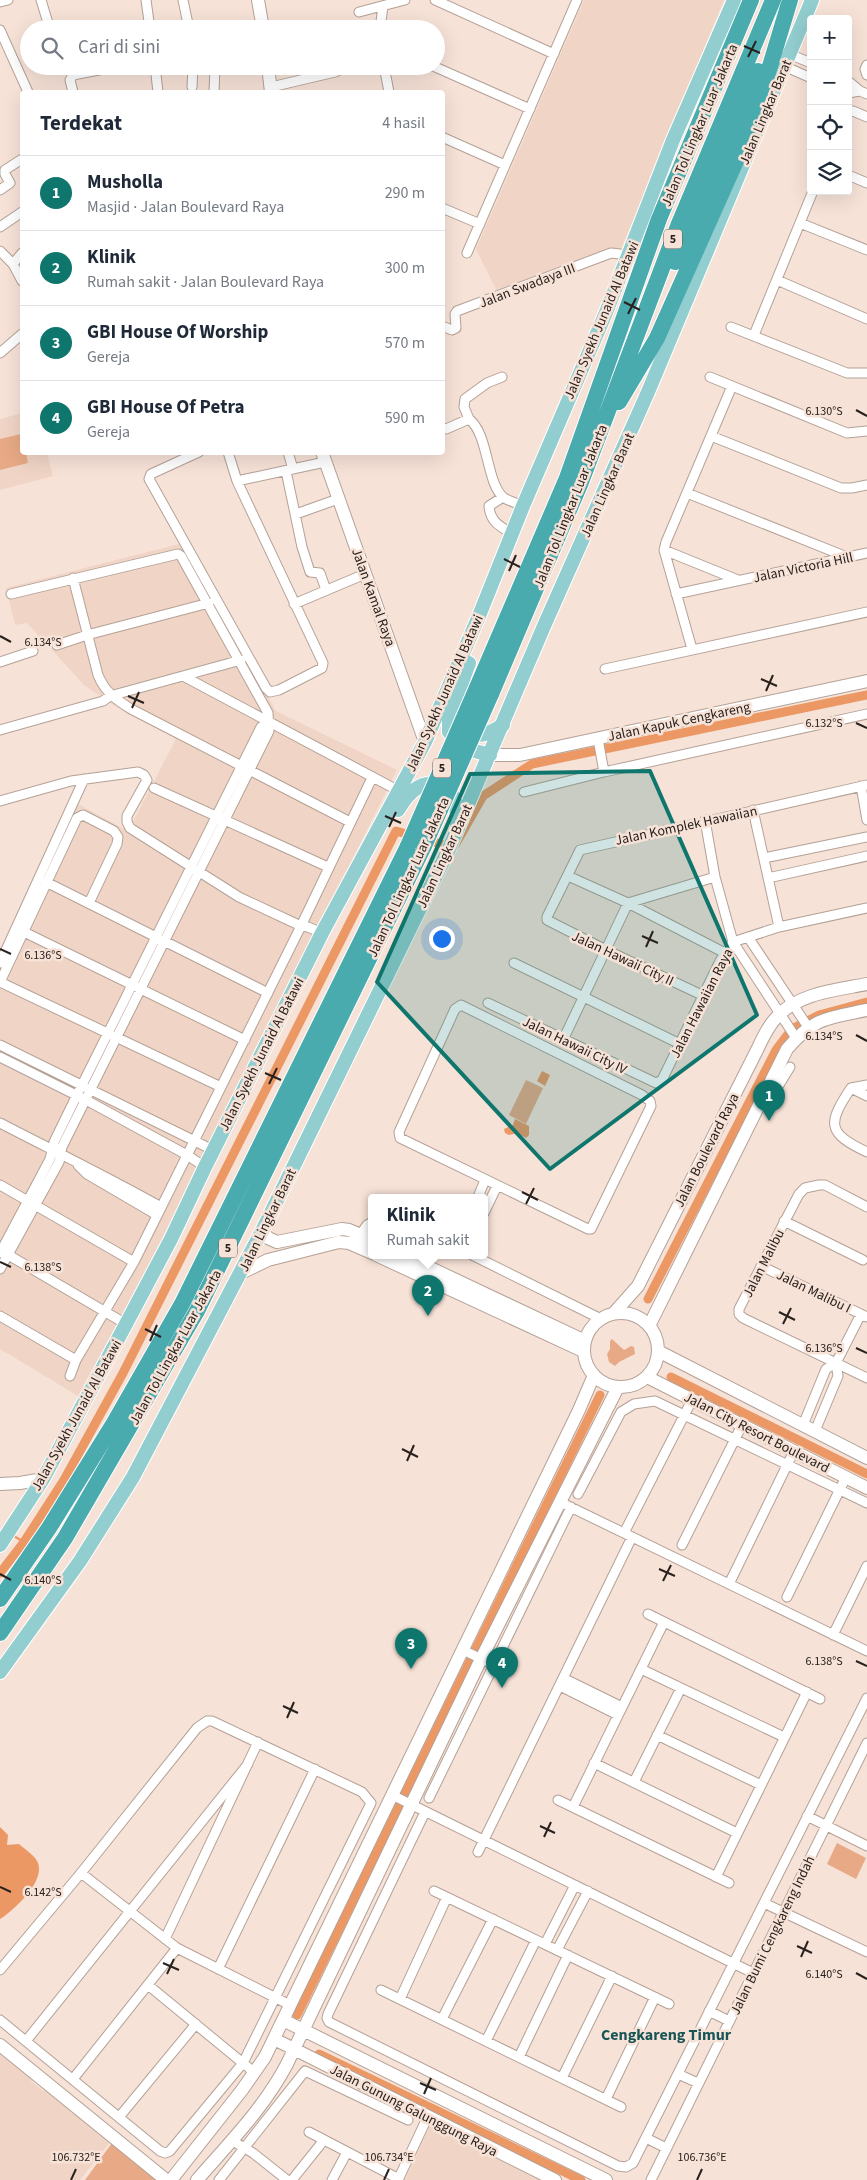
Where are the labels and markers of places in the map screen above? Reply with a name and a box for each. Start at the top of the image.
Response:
pin: 1 [753,1080,785,1121]
pin: 2 [412,1275,444,1316]
pin: 3 [395,1628,427,1669]
pin: 4 [486,1647,518,1688]

